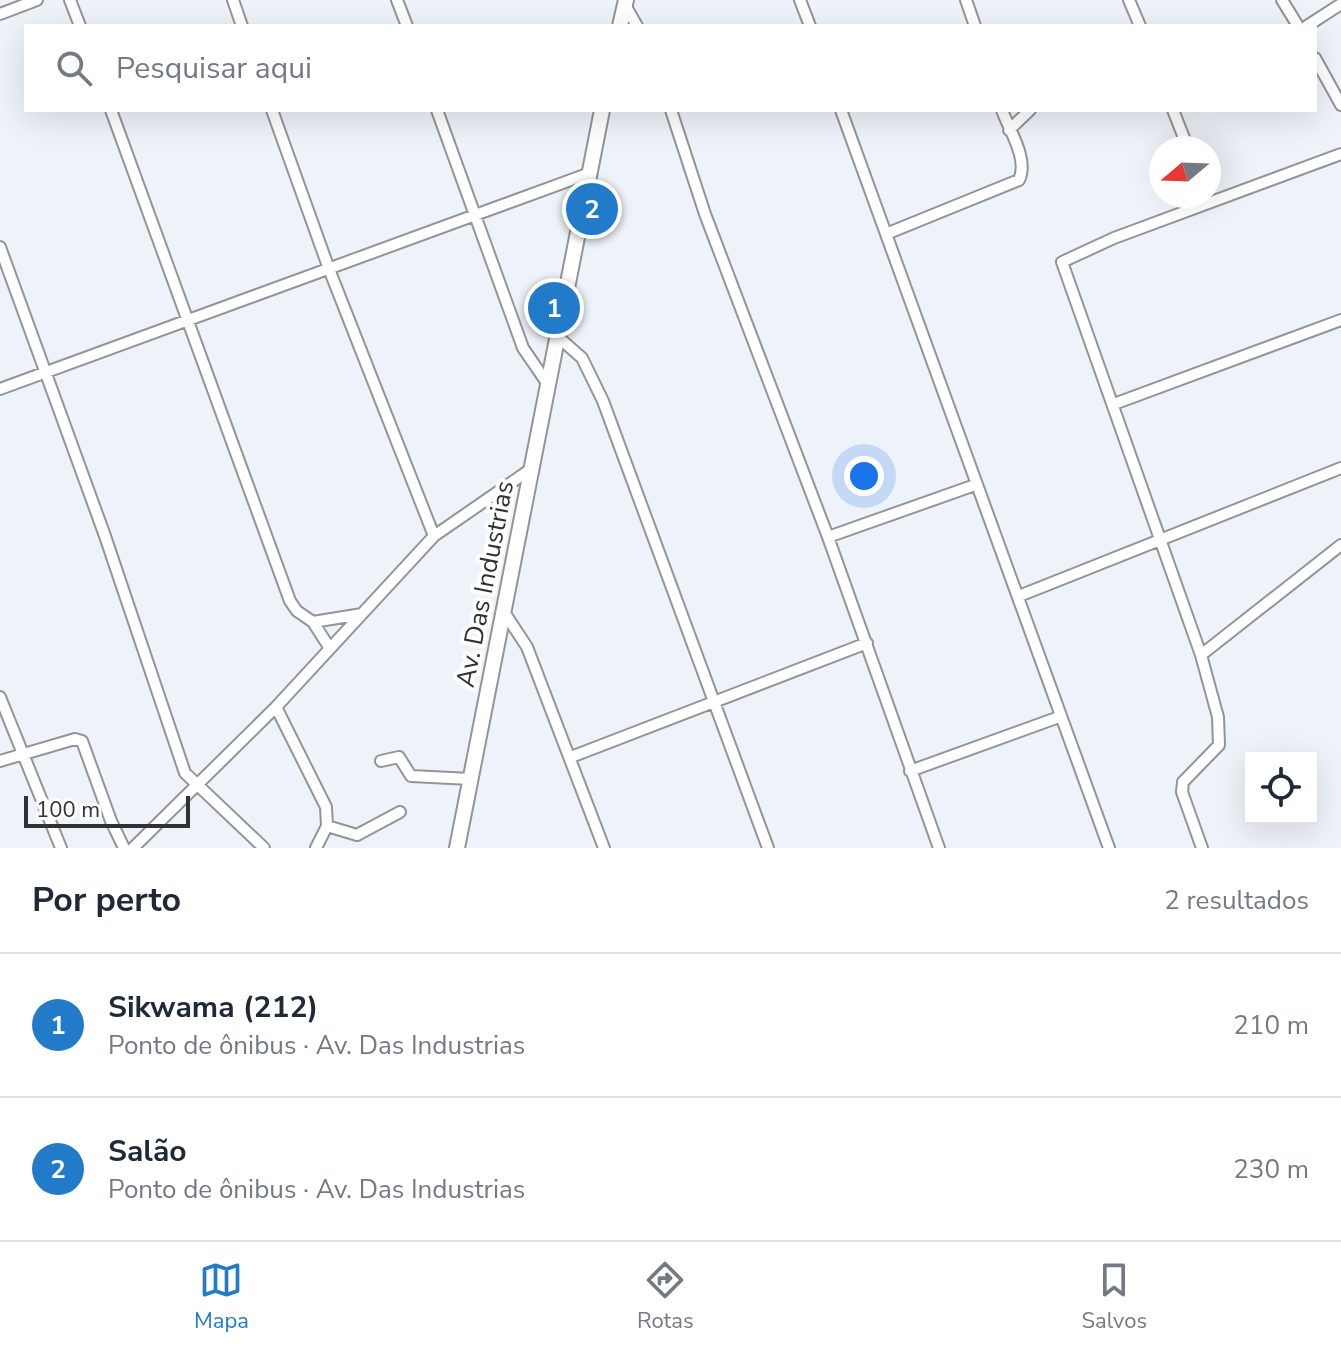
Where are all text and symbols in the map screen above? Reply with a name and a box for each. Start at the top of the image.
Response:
search box [24,24,1317,112]
icon: search [52,46,96,90]
text: Pesquisar aqui [116,48,312,89]
north arrow [1149,136,1221,208]
pin: 2 [566,179,618,239]
pin: 1 [528,278,580,338]
your location [844,456,884,496]
street label: Av. Das Industrias [448,478,522,690]
map controls [1245,752,1317,824]
button: locate [1245,752,1317,824]
scale bar [24,792,190,828]
text: 100 m [36,795,100,825]
text: Por perto [32,877,181,923]
text: 2 resultados [1164,883,1309,918]
text: Sikwama (212) [108,987,318,1028]
text: 1 [50,1008,66,1043]
text: 210 m [1233,1008,1309,1043]
text: Ponto de ônibus · Av. Das Industrias [108,1028,525,1063]
text: Salão [108,1131,187,1172]
text: 2 [50,1152,66,1187]
text: 230 m [1233,1152,1309,1187]
text: Ponto de ônibus · Av. Das Industrias [108,1172,525,1207]
tab: Mapa [194,1258,249,1336]
tab: Rotas [637,1258,694,1336]
tab: Salvos [1082,1258,1147,1336]

